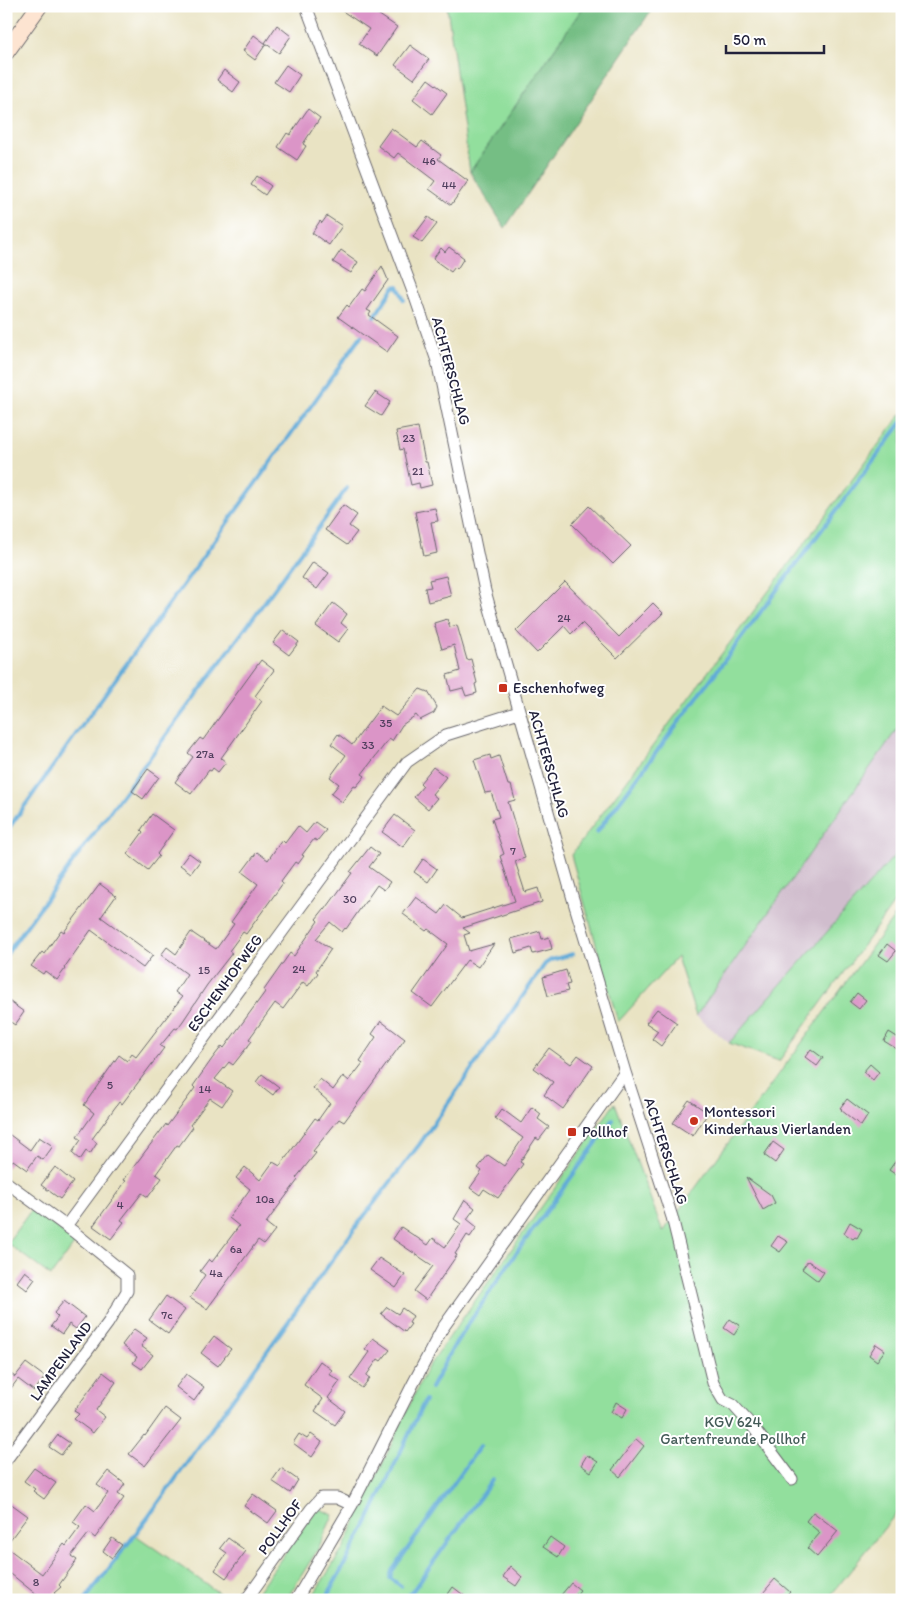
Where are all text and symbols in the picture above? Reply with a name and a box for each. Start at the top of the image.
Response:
scale bar [726,22,823,54]
text: 50 m [733,31,766,49]
house number: 46 [422,154,436,168]
house number: 44 [442,178,456,192]
street label: ACHTERSCHLAG [428,315,474,427]
house number: 23 [403,431,416,445]
house number: 21 [412,464,424,478]
house number: 24 [557,611,571,625]
place label: Eschenhofweg [513,679,605,697]
marker: Eschenhofweg [497,682,509,694]
street label: ACHTERSCHLAG [525,708,573,820]
house number: 35 [380,716,392,730]
house number: 33 [361,738,375,752]
house number: 27a [196,747,215,761]
house number: 7 [510,844,516,858]
house number: 30 [343,892,357,906]
street label: ESCHENHOFWEG [184,931,266,1035]
house number: 24 [292,962,306,976]
house number: 15 [198,963,210,977]
house number: 5 [107,1078,113,1092]
house number: 14 [199,1082,211,1096]
street label: ACHTERSCHLAG [640,1095,692,1207]
place label: Montessori Kinderhaus Vierlanden [704,1103,851,1138]
marker: Montessori Kinderhaus Vierlanden [688,1115,700,1127]
place label: Pollhof [582,1123,628,1141]
marker: Pollhof [566,1126,578,1138]
house number: 10a [255,1192,275,1206]
house number: 4 [116,1198,124,1212]
house number: 6a [230,1242,243,1256]
house number: 4a [209,1266,223,1280]
house number: 7c [161,1308,173,1322]
street label: LAMPENLAND [26,1318,96,1404]
park label: KGV 624 Gartenfreunde Pollhof [660,1413,806,1448]
street label: POLLHOF [254,1496,306,1558]
house number: 8 [33,1575,40,1589]

